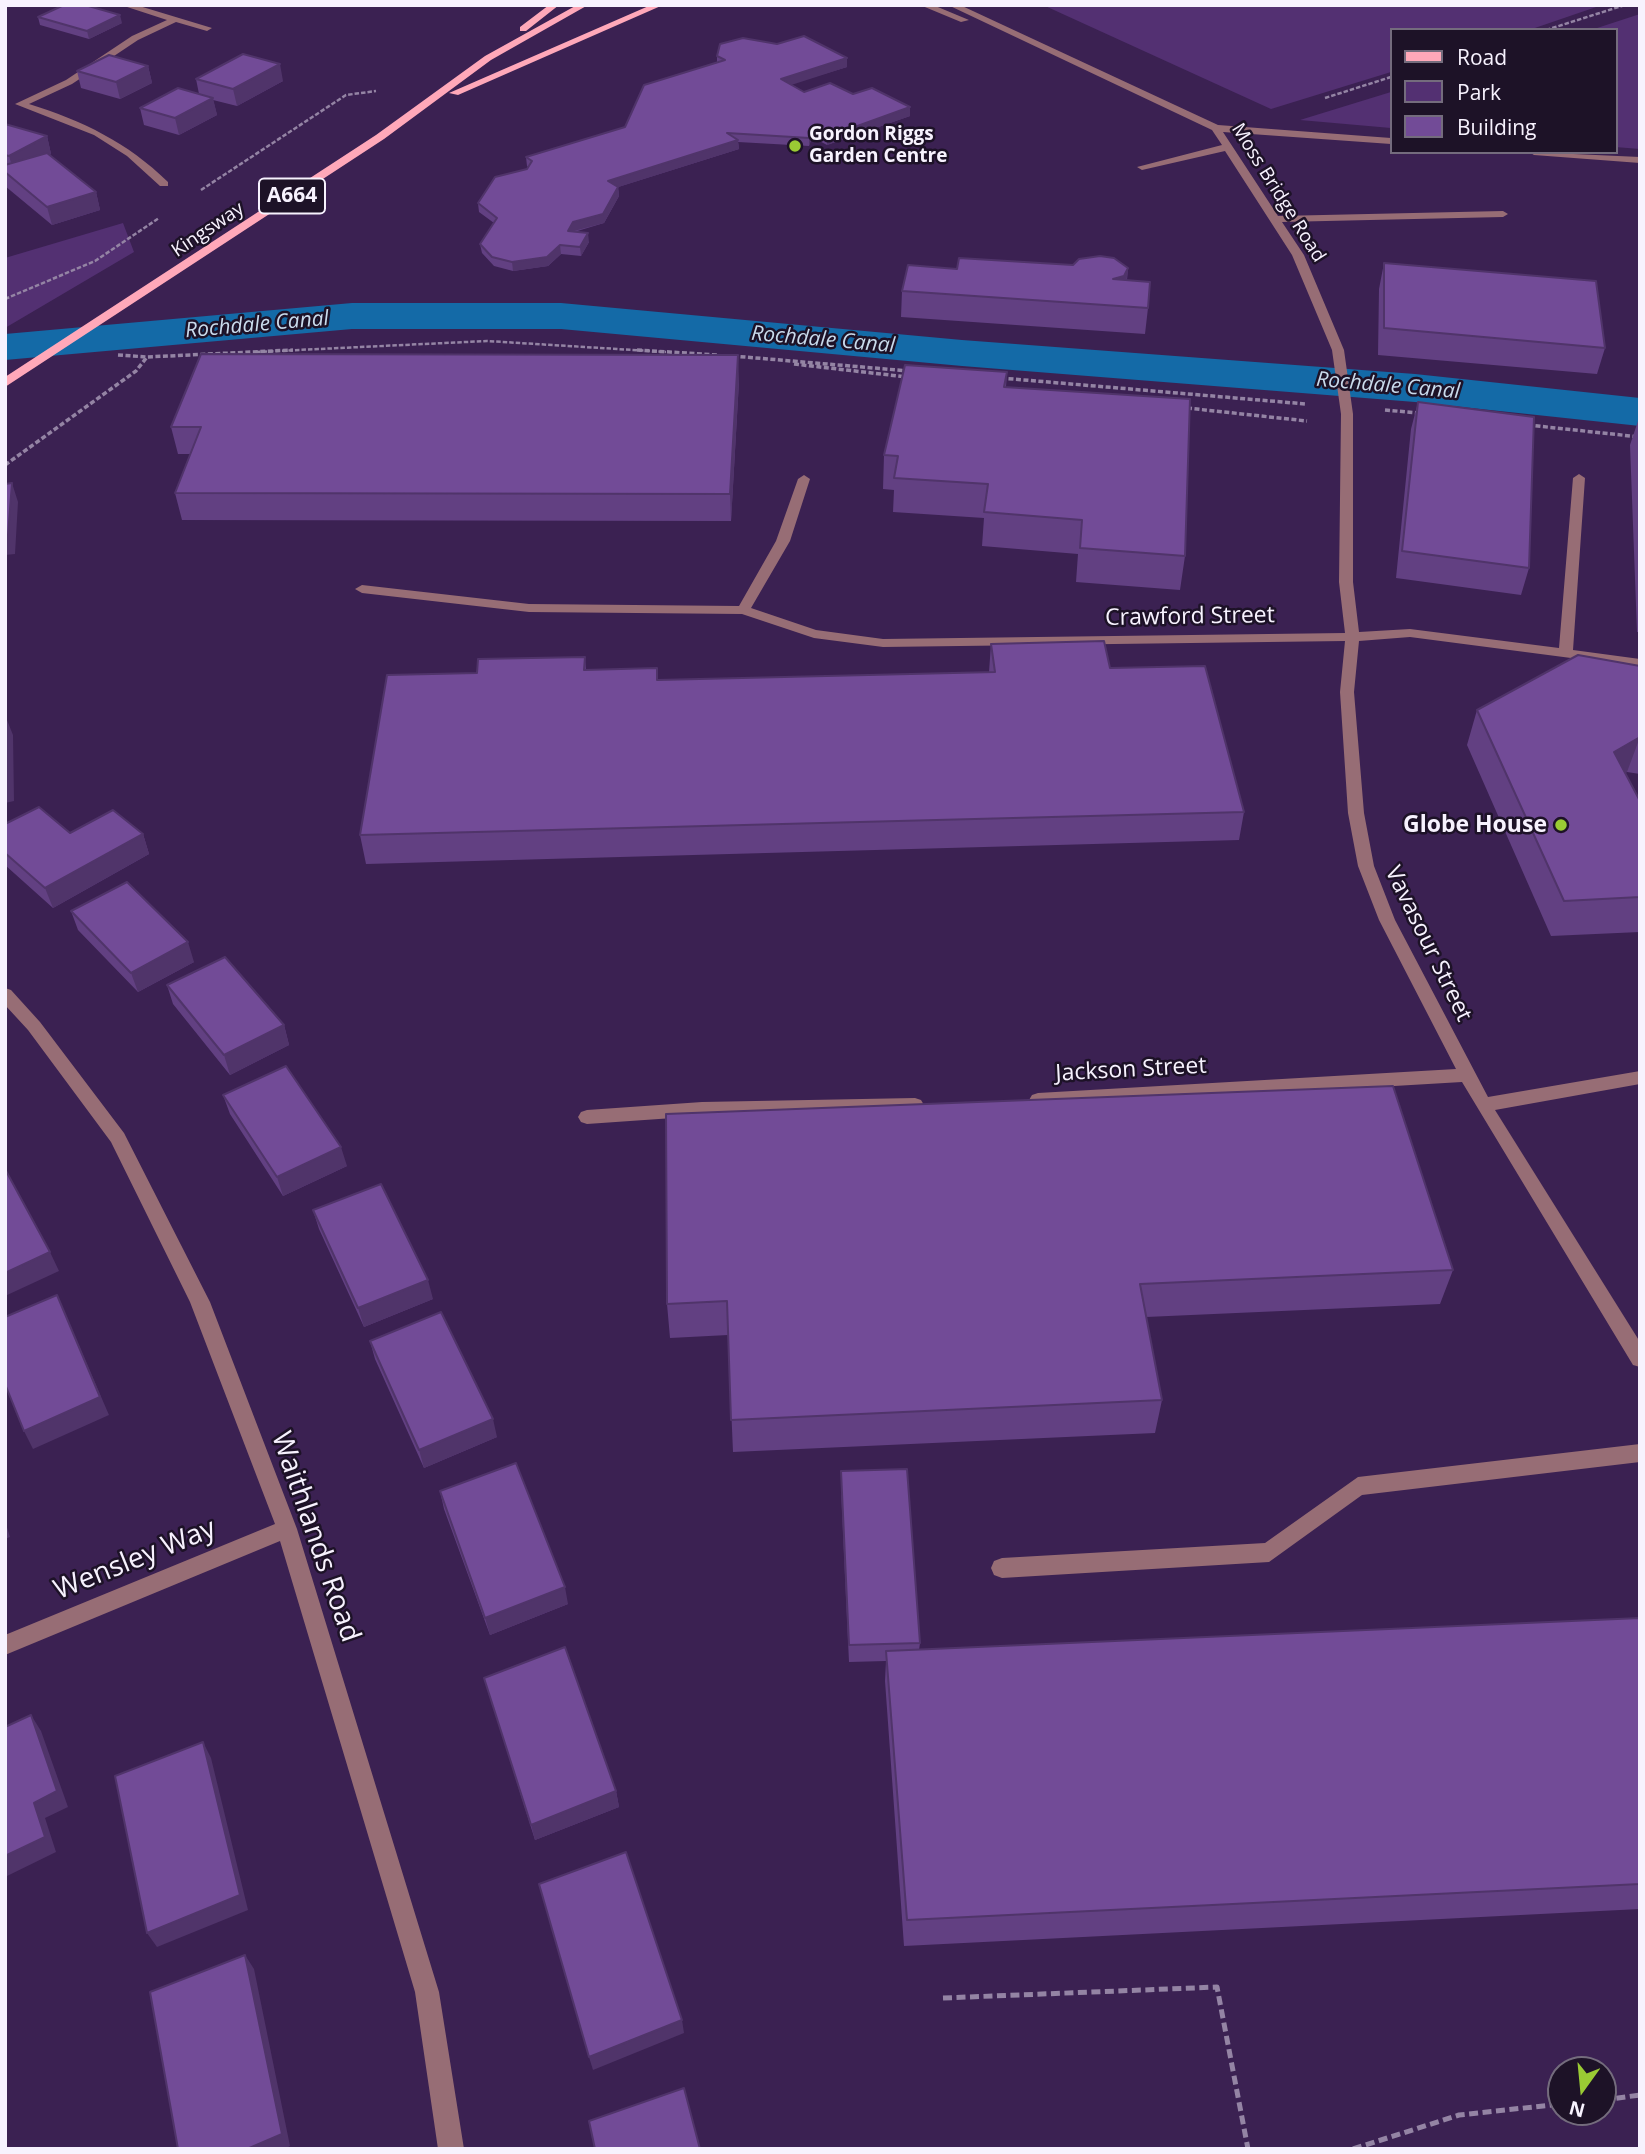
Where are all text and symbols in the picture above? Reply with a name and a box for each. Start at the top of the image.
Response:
legend [1390,28,1617,154]
text: Road [1457,43,1507,71]
text: Park [1457,78,1501,106]
text: Building [1457,113,1536,141]
street label: Moss Bridge Road [1226,119,1330,267]
place label: Gordon Riggs Garden Centre [809,124,947,168]
marker: Gordon Riggs Garden Centre [787,138,803,154]
road number: A664 [259,178,325,214]
street label: Kingsway [168,198,248,262]
water label: Rochdale Canal [184,306,330,344]
water label: Rochdale Canal [750,321,896,359]
water label: Rochdale Canal [1315,367,1461,405]
street label: Crawford Street [1105,602,1275,632]
place label: Globe House [1403,811,1547,839]
marker: Globe House [1553,817,1569,833]
street label: Vavasour Street [1378,862,1478,1026]
street label: Jackson Street [1055,1052,1207,1088]
street label: Waithlands Road [263,1428,367,1646]
street label: Wensley Way [49,1512,221,1608]
north arrow [1547,2056,1617,2126]
text: N [1566,2095,1588,2124]

